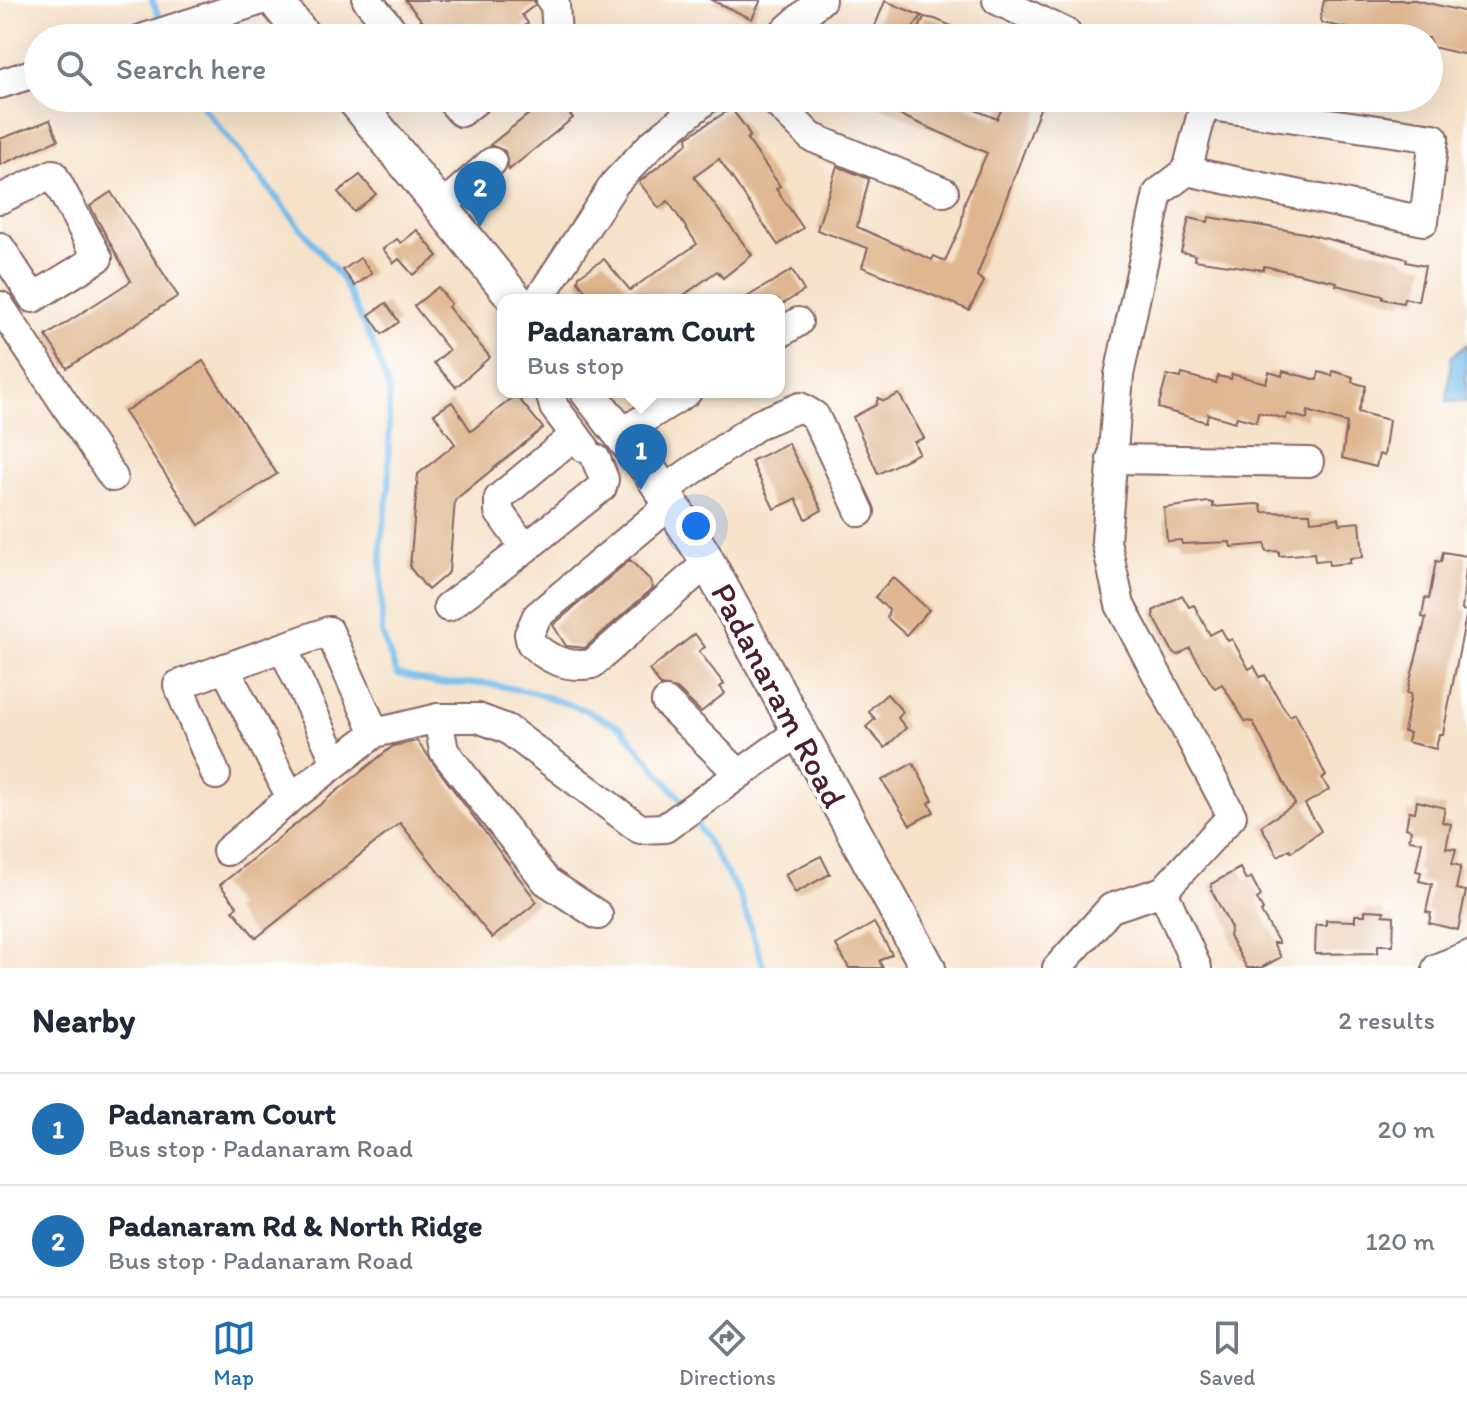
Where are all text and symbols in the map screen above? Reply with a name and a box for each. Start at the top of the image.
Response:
search box [24,24,1443,112]
icon: search [52,46,96,90]
text: Search here [116,50,266,87]
pin: 2 [454,161,506,227]
popup [497,294,785,398]
text: Padanaram Court [527,312,755,349]
text: Bus stop [527,349,624,381]
pin: 1 [615,424,667,490]
your location [676,506,716,546]
street label: Padanaram Road [702,576,855,815]
text: Nearby [32,1000,135,1041]
text: 2 results [1338,1004,1435,1036]
text: Padanaram Court [108,1095,336,1132]
text: 1 [52,1113,64,1145]
text: 20 m [1378,1113,1435,1145]
text: Bus stop · Padanaram Road [108,1132,413,1164]
text: Padanaram Rd & North Ridge [108,1207,482,1244]
text: 2 [51,1225,65,1257]
text: 120 m [1366,1225,1435,1257]
text: Bus stop · Padanaram Road [108,1244,413,1276]
tab: Map [212,1316,256,1391]
tab: Directions [679,1316,776,1391]
tab: Saved [1199,1316,1255,1391]

